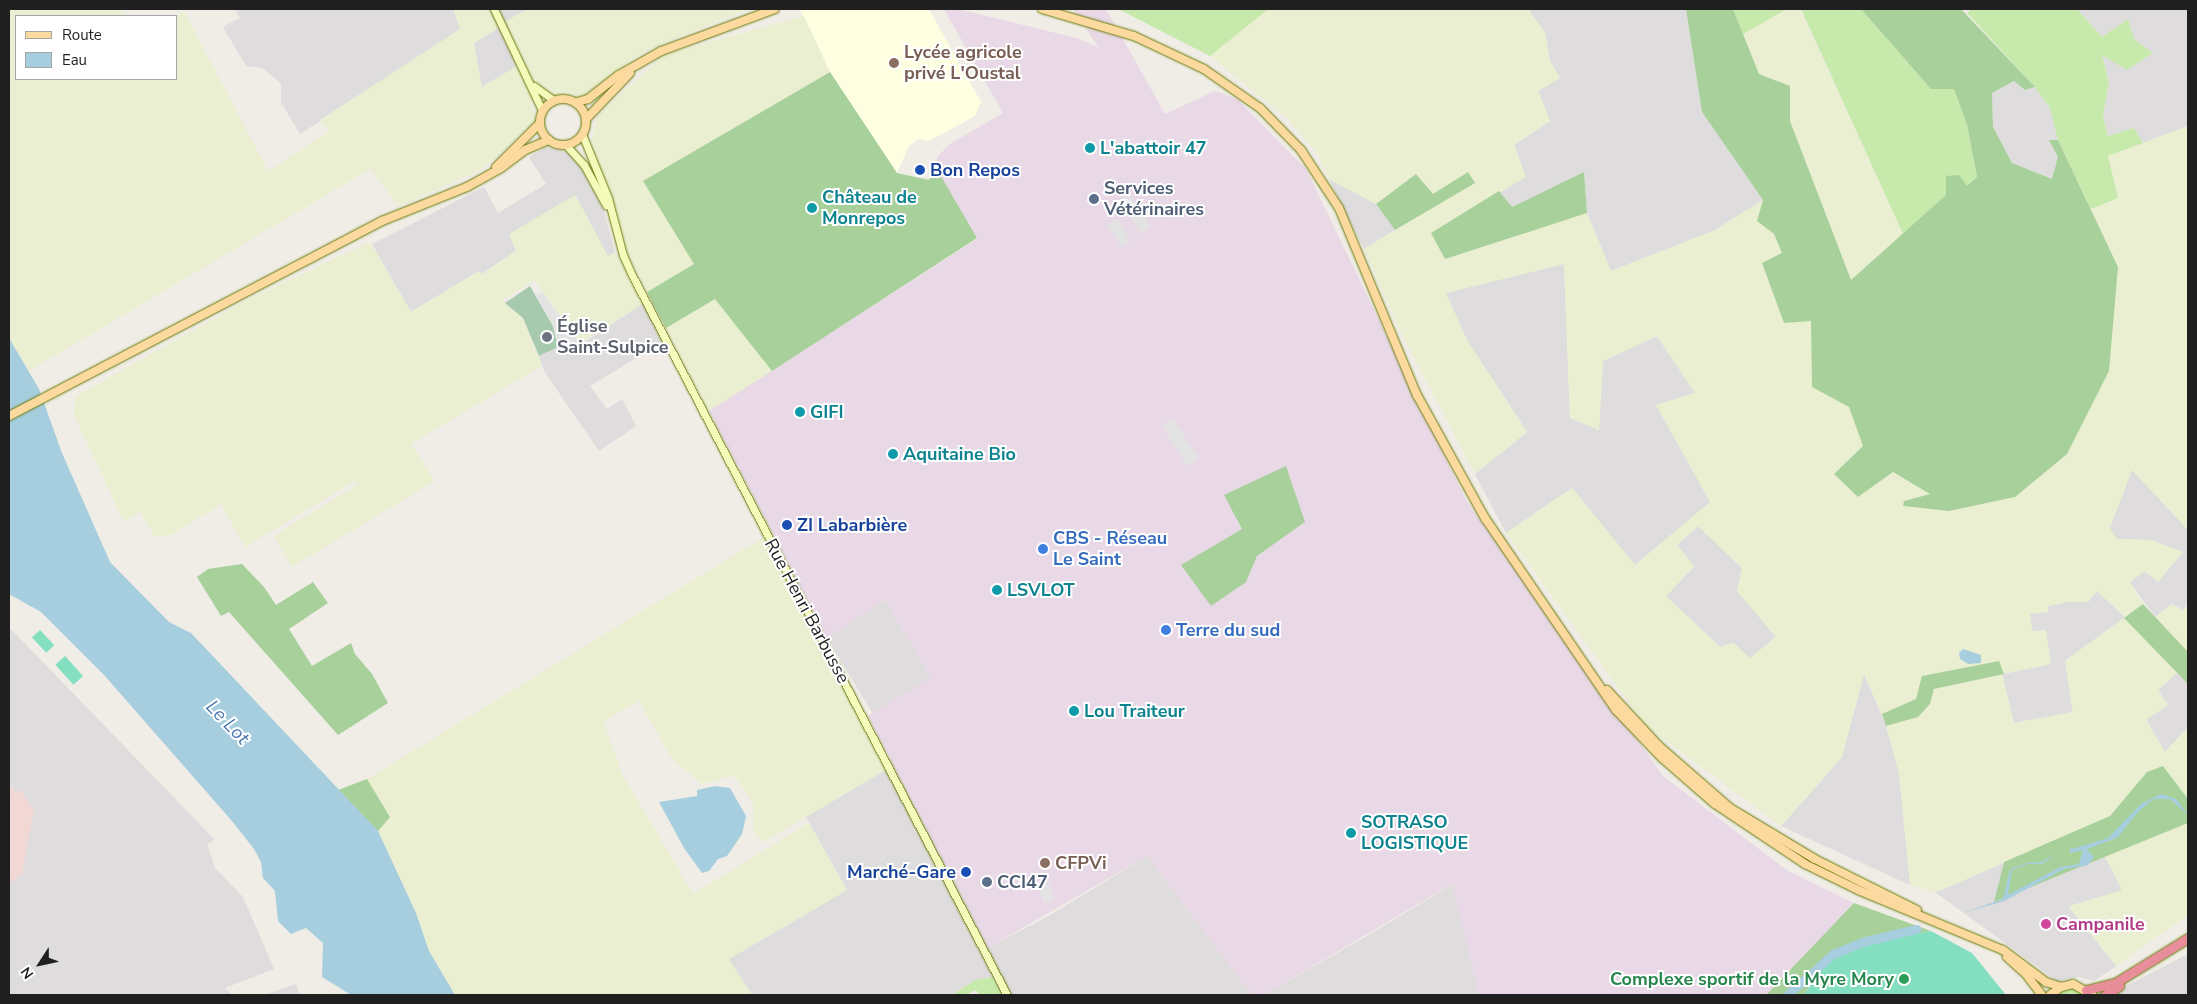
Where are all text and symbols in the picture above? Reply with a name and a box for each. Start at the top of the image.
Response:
legend [15,15,178,80]
text: Route [62,25,102,45]
place label: Lycée agricole privé L'Oustal [904,42,1022,84]
text: Eau [62,50,87,70]
marker: Lycée agricole privé L'Oustal [888,57,900,69]
place label: L'abattoir 47 [1100,137,1207,159]
marker: L'abattoir 47 [1084,142,1096,154]
place label: Bon Repos [930,159,1020,181]
marker: Bon Repos [914,164,926,176]
place label: Services Vétérinaires [1104,178,1204,220]
place label: Château de Monrepos [822,187,917,230]
marker: Services Vétérinaires [1088,193,1100,205]
marker: Château de Monrepos [806,202,818,214]
place label: Église Saint-Sulpice [557,316,669,358]
marker: Église Saint-Sulpice [541,331,553,343]
place label: GIFI [810,401,843,423]
marker: GIFI [794,406,806,418]
place label: Aquitaine Bio [903,443,1016,465]
marker: Aquitaine Bio [887,448,899,460]
place label: ZI Labarbière [797,514,907,536]
marker: ZI Labarbière [781,519,793,531]
place label: CBS - Réseau Le Saint [1053,528,1167,570]
street label: Rue Henri Barbusse [760,535,854,687]
marker: CBS - Réseau Le Saint [1037,543,1049,555]
place label: LSVLOT [1007,579,1075,601]
marker: LSVLOT [991,584,1003,596]
place label: Terre du sud [1176,619,1280,641]
marker: Terre du sud [1160,624,1172,636]
water label: Le Lot [201,696,253,750]
place label: Lou Traiteur [1084,700,1185,722]
marker: Lou Traiteur [1068,705,1080,717]
place label: SOTRASO LOGISTIQUE [1361,812,1468,854]
marker: SOTRASO LOGISTIQUE [1345,827,1357,839]
place label: CFPVi [1055,852,1106,874]
marker: CFPVi [1039,857,1051,869]
place label: Marché-Gare [847,861,956,883]
marker: Marché-Gare [960,866,972,878]
place label: CCI47 [997,871,1048,893]
marker: CCI47 [981,876,993,888]
place label: Campanile [2056,913,2145,935]
marker: Campanile [2040,918,2052,930]
north arrow [15,939,65,989]
text: N [17,963,38,983]
place label: Complexe sportif de la Myre Mory [1610,968,1894,990]
marker: Complexe sportif de la Myre Mory [1898,973,1910,985]

